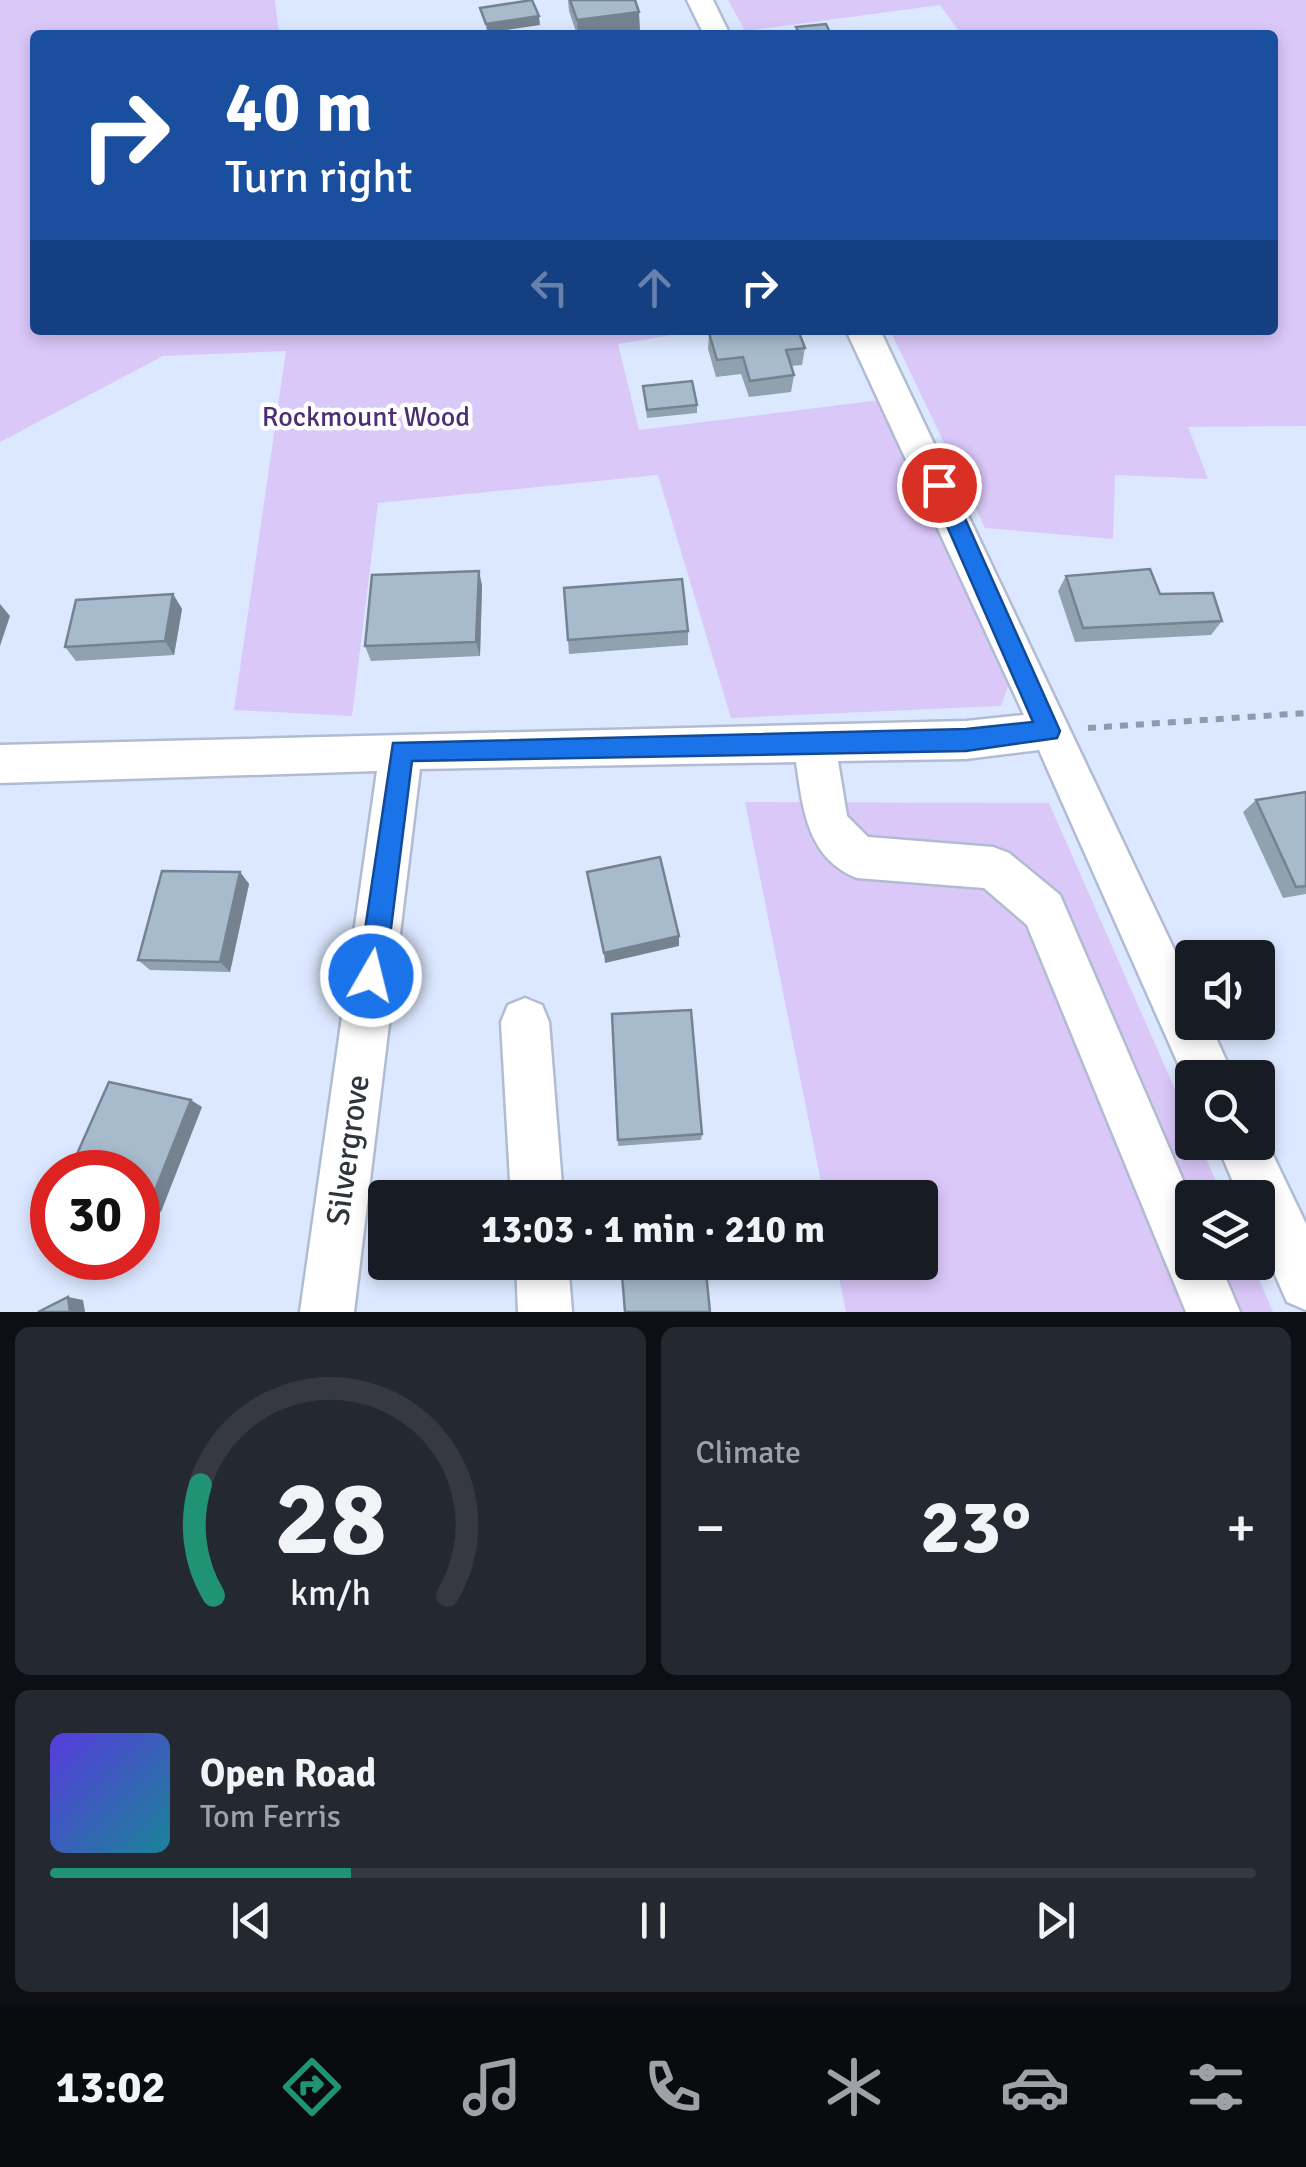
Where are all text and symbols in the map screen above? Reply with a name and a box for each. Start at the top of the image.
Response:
text: 40 m [225,64,373,150]
icon: right [60,70,190,200]
text: Turn right [225,150,413,205]
icon: left [522,260,577,315]
icon: ahead [627,260,682,315]
icon: right [732,260,787,315]
park label: Rockmount Wood [262,400,470,434]
pin [897,443,982,528]
icon: arrive [912,458,967,513]
position arrow [319,924,423,1028]
map controls [1175,940,1275,1280]
button: sound [1175,940,1275,1040]
button: search [1175,1060,1275,1160]
street label: Silvergrove [318,1072,378,1228]
speed limit sign: 30 [30,1150,160,1280]
button: layers [1175,1180,1275,1280]
text: 13:03 · 1 min · 210 m [481,1206,825,1253]
text: Climate [696,1433,801,1472]
text: 28 [274,1455,386,1583]
text: 23° [920,1481,1031,1574]
text: − [696,1494,725,1562]
text: + [1226,1494,1256,1562]
text: km/h [290,1571,371,1615]
text: Open Road [200,1750,376,1797]
text: Tom Ferris [200,1797,341,1836]
icon: previous [224,1893,279,1948]
icon: pause [626,1893,681,1948]
icon: next [1028,1893,1083,1948]
icon: directions [277,2052,347,2122]
icon: music [457,2052,527,2122]
icon: phone [638,2052,708,2122]
icon: climate [819,2052,889,2122]
icon: car [1000,2052,1070,2122]
icon: filters [1181,2052,1251,2122]
text: 13:02 [55,2060,166,2115]

